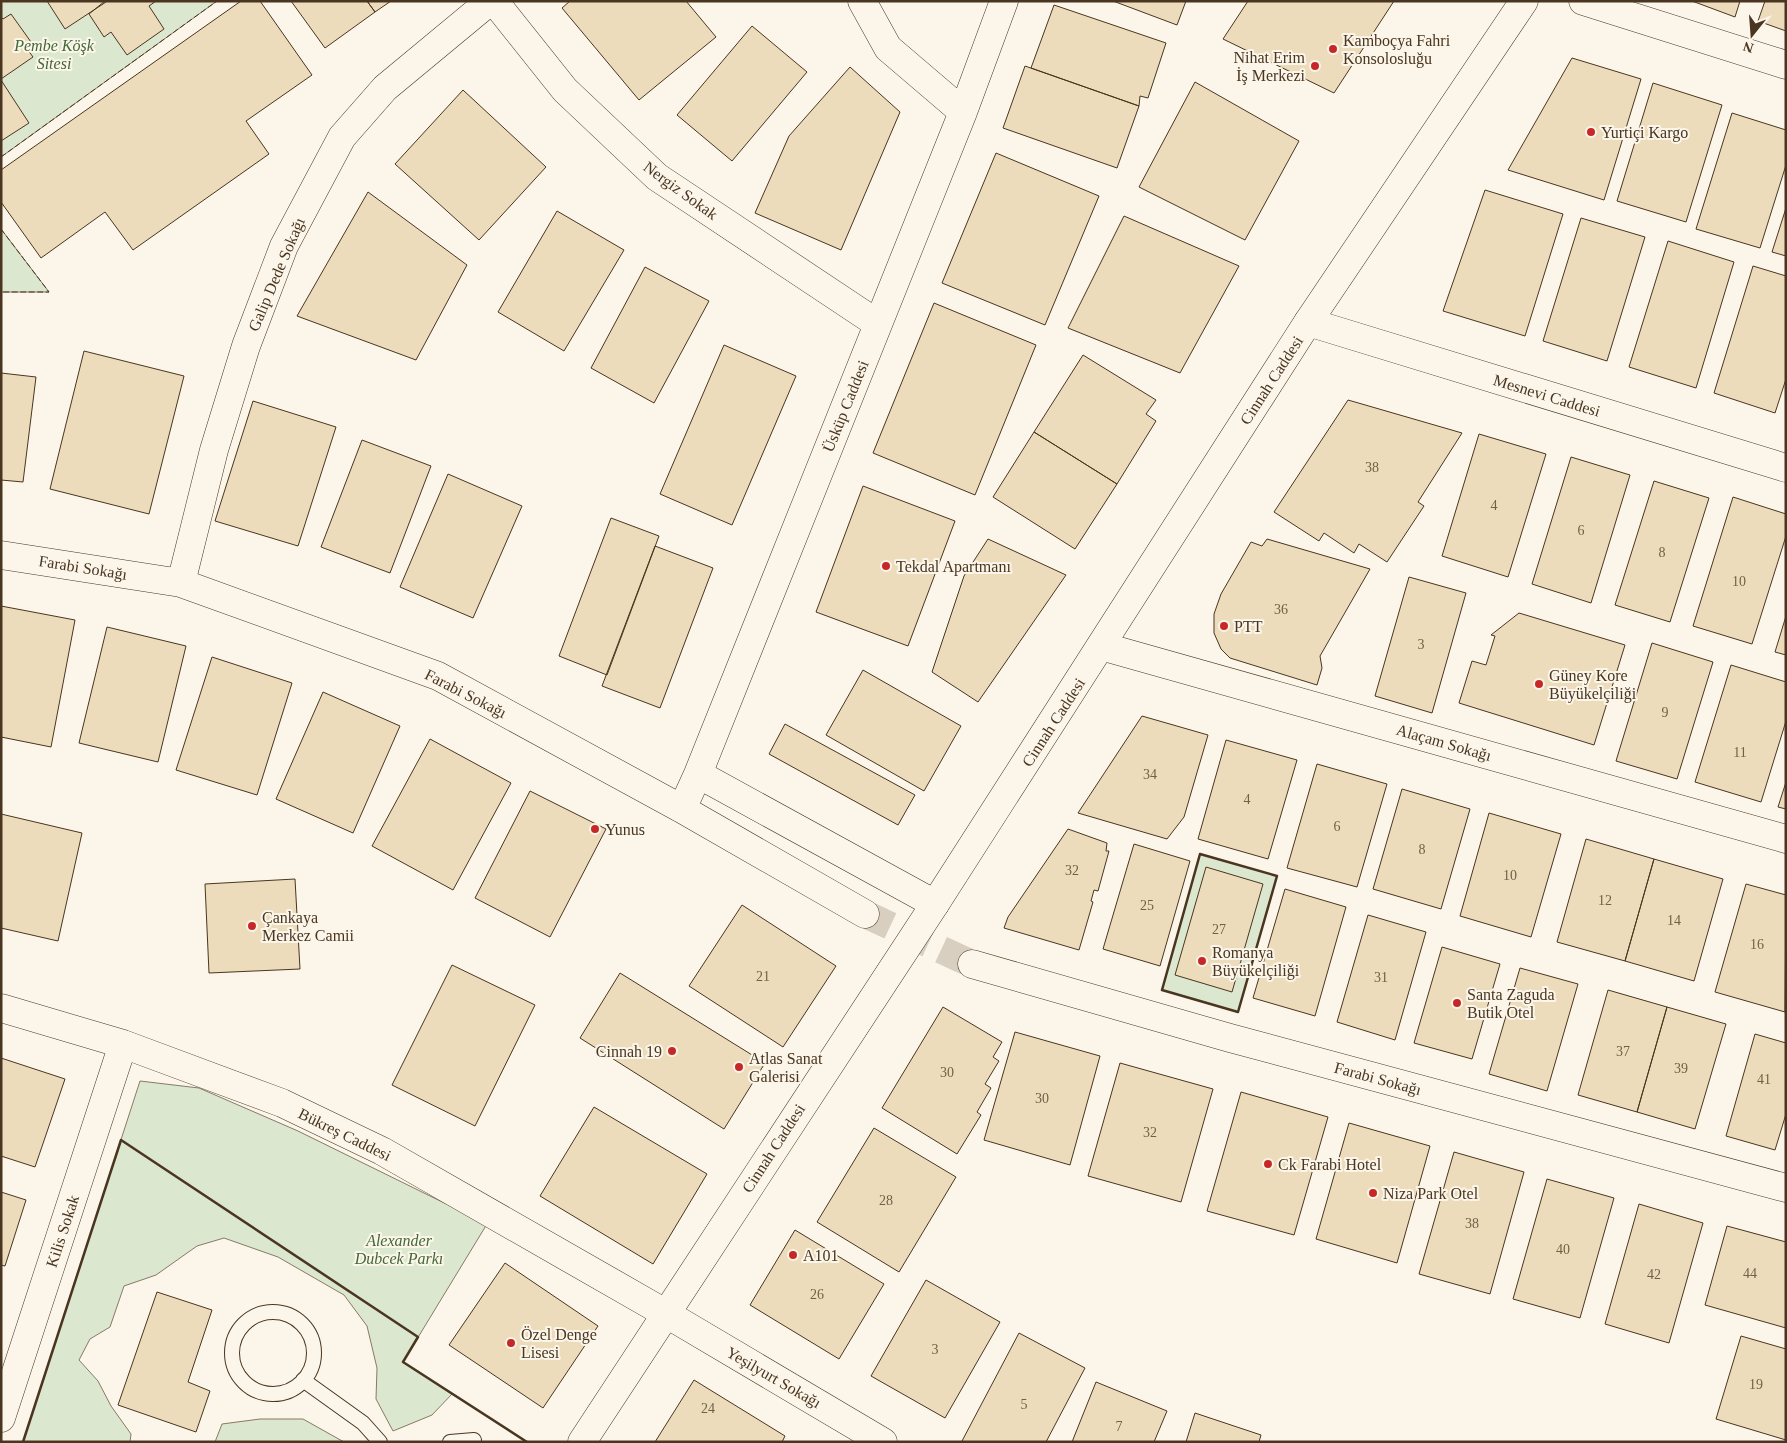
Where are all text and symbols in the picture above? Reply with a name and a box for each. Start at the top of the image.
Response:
north arrow [1727,10,1777,60]
place label: Kamboçya Fahri Konsolosluğu [1343,32,1451,68]
park label: Pembe Köşk Sitesi [13,37,95,72]
text: N [1741,38,1755,56]
marker: Kamboçya Fahri Konsolosluğu [1327,43,1339,55]
place label: Nihat Erim İş Merkezi [1233,49,1306,85]
marker: Nihat Erim İş Merkezi [1309,60,1321,72]
place label: Yurtiçi Kargo [1601,124,1688,142]
marker: Yurtiçi Kargo [1585,126,1597,138]
street label: Nergiz Sokak [640,158,721,224]
street label: Galip Dede Sokağı [245,214,309,334]
street label: Cinnah Caddesi [1237,333,1307,428]
street label: Üsküp Caddesi [819,357,873,455]
street label: Mesnevi Caddesi [1491,371,1603,420]
house number: 38 [1365,460,1379,475]
house number: 4 [1491,498,1498,513]
house number: 6 [1578,523,1585,538]
house number: 8 [1659,545,1666,560]
street label: Farabi Sokağı [37,552,129,584]
place label: Tekdal Apartmanı [896,558,1011,576]
marker: Tekdal Apartmanı [880,560,892,572]
house number: 10 [1732,574,1746,589]
house number: 36 [1274,602,1288,617]
place label: PTT [1234,618,1263,635]
marker: PTT [1218,620,1230,632]
house number: 3 [1418,637,1425,652]
street label: Farabi Sokağı [422,666,510,722]
place label: Güney Kore Büyükelçiliği [1549,667,1637,703]
street label: Cinnah Caddesi [1019,675,1089,770]
marker: Güney Kore Büyükelçiliği [1533,678,1545,690]
house number: 9 [1662,705,1669,720]
street label: Alaçam Sokağı [1394,721,1494,765]
house number: 11 [1733,745,1747,760]
house number: 34 [1143,767,1157,782]
house number: 4 [1244,792,1251,807]
house number: 6 [1334,819,1341,834]
place label: Yunus [605,821,645,838]
marker: Yunus [589,823,601,835]
house number: 8 [1419,842,1426,857]
house number: 32 [1065,863,1079,878]
house number: 10 [1503,868,1517,883]
house number: 12 [1598,893,1612,908]
house number: 25 [1140,898,1154,913]
place label: Çankaya Merkez Camii [262,909,355,944]
house number: 14 [1667,913,1681,928]
marker: Çankaya Merkez Camii [246,920,258,932]
house number: 27 [1212,922,1226,937]
house number: 16 [1750,937,1764,952]
place label: Romanya Büyükelçiliği [1212,944,1300,980]
marker: Romanya Büyükelçiliği [1196,955,1208,967]
house number: 21 [756,969,770,984]
house number: 31 [1374,970,1388,985]
place label: Santa Zaguda Butik Otel [1467,986,1555,1021]
marker: Santa Zaguda Butik Otel [1451,997,1463,1009]
place label: Cinnah 19 [596,1043,662,1060]
house number: 37 [1616,1044,1630,1059]
marker: Cinnah 19 [666,1045,678,1057]
place label: Atlas Sanat Galerisi [749,1050,823,1085]
street label: Farabi Sokağı [1332,1059,1424,1099]
marker: Atlas Sanat Galerisi [733,1061,745,1073]
house number: 39 [1674,1061,1688,1076]
house number: 30 [940,1065,954,1080]
house number: 41 [1757,1072,1771,1087]
house number: 30 [1035,1091,1049,1106]
street label: Cinnah Caddesi [739,1101,809,1196]
street label: Bükreş Caddesi [295,1105,394,1165]
house number: 32 [1143,1125,1157,1140]
place label: Ck Farabi Hotel [1278,1156,1382,1173]
marker: Ck Farabi Hotel [1262,1158,1274,1170]
place label: Niza Park Otel [1383,1185,1479,1202]
marker: Niza Park Otel [1367,1187,1379,1199]
street label: Kilis Sokak [43,1193,82,1270]
house number: 28 [879,1193,893,1208]
house number: 38 [1465,1216,1479,1231]
park label: Alexander Dubcek Parkı [354,1232,443,1267]
house number: 40 [1556,1242,1570,1257]
place label: A101 [803,1247,839,1264]
marker: A101 [787,1249,799,1261]
house number: 44 [1743,1266,1757,1281]
house number: 42 [1647,1267,1661,1282]
house number: 26 [810,1287,824,1302]
place label: Özel Denge Lisesi [521,1326,597,1361]
marker: Özel Denge Lisesi [505,1337,517,1349]
house number: 3 [932,1342,939,1357]
street label: Yeşilyurt Sokağı [723,1343,825,1413]
house number: 19 [1749,1377,1763,1392]
house number: 5 [1021,1397,1028,1412]
house number: 24 [701,1401,715,1416]
house number: 7 [1116,1419,1123,1434]

